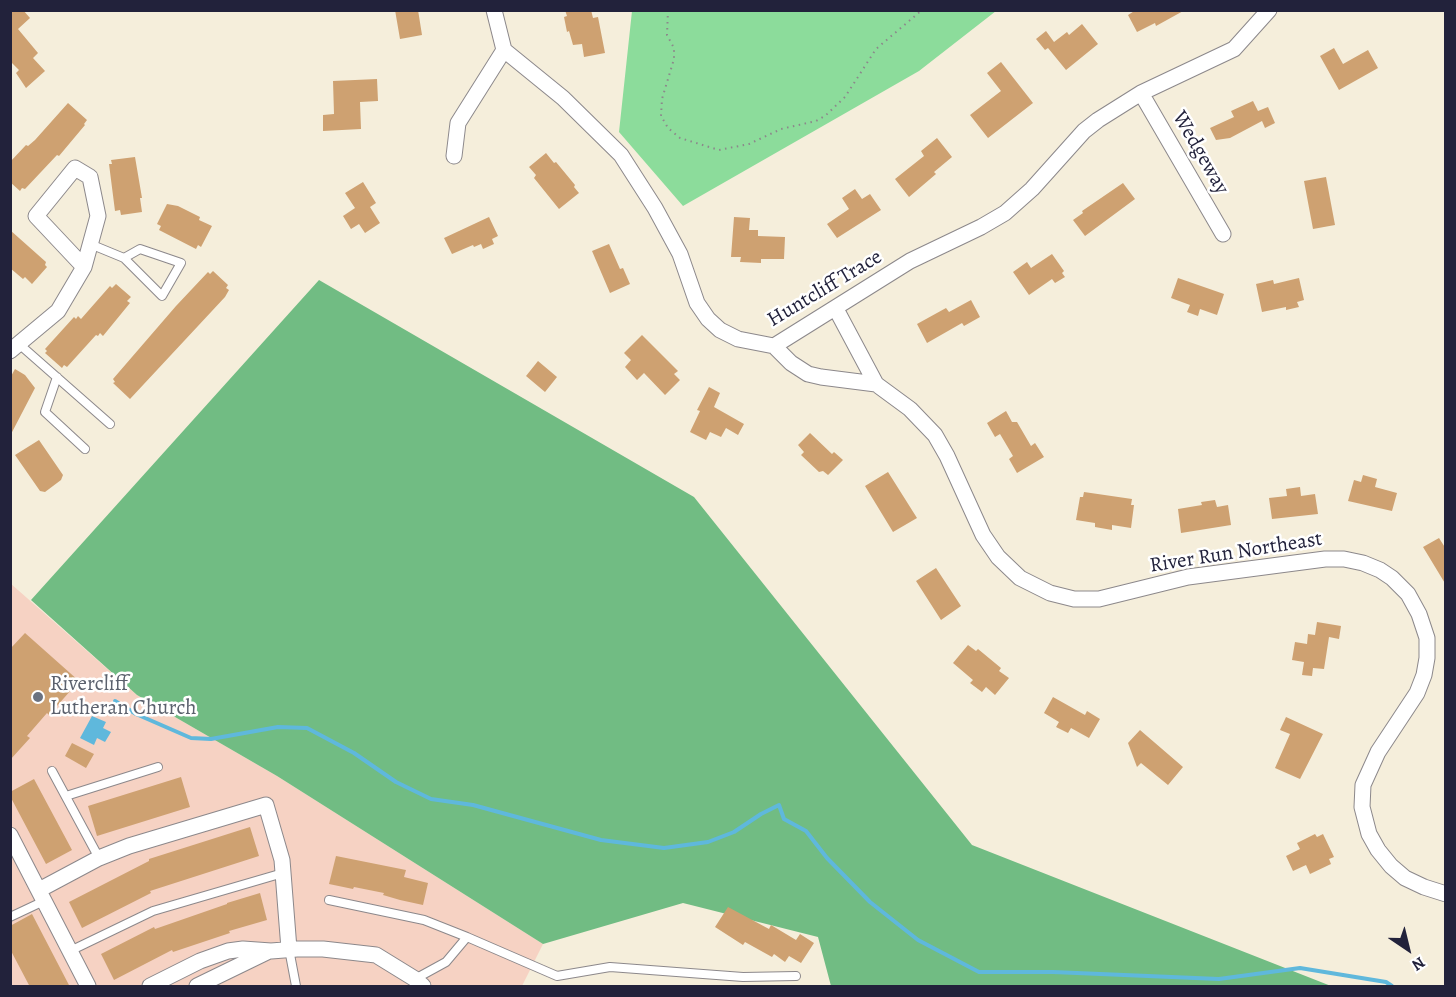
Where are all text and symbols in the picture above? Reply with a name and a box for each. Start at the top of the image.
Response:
street label: Wedgeway [1166,107,1234,199]
street label: Huntcliff Trace [763,245,887,333]
street label: River Run Northeast [1148,527,1324,579]
place label: Rivercliff Lutheran Church [50,672,197,722]
marker: Rivercliff Lutheran Church [31,690,45,704]
north arrow [1378,919,1438,979]
text: N [1407,951,1429,976]

